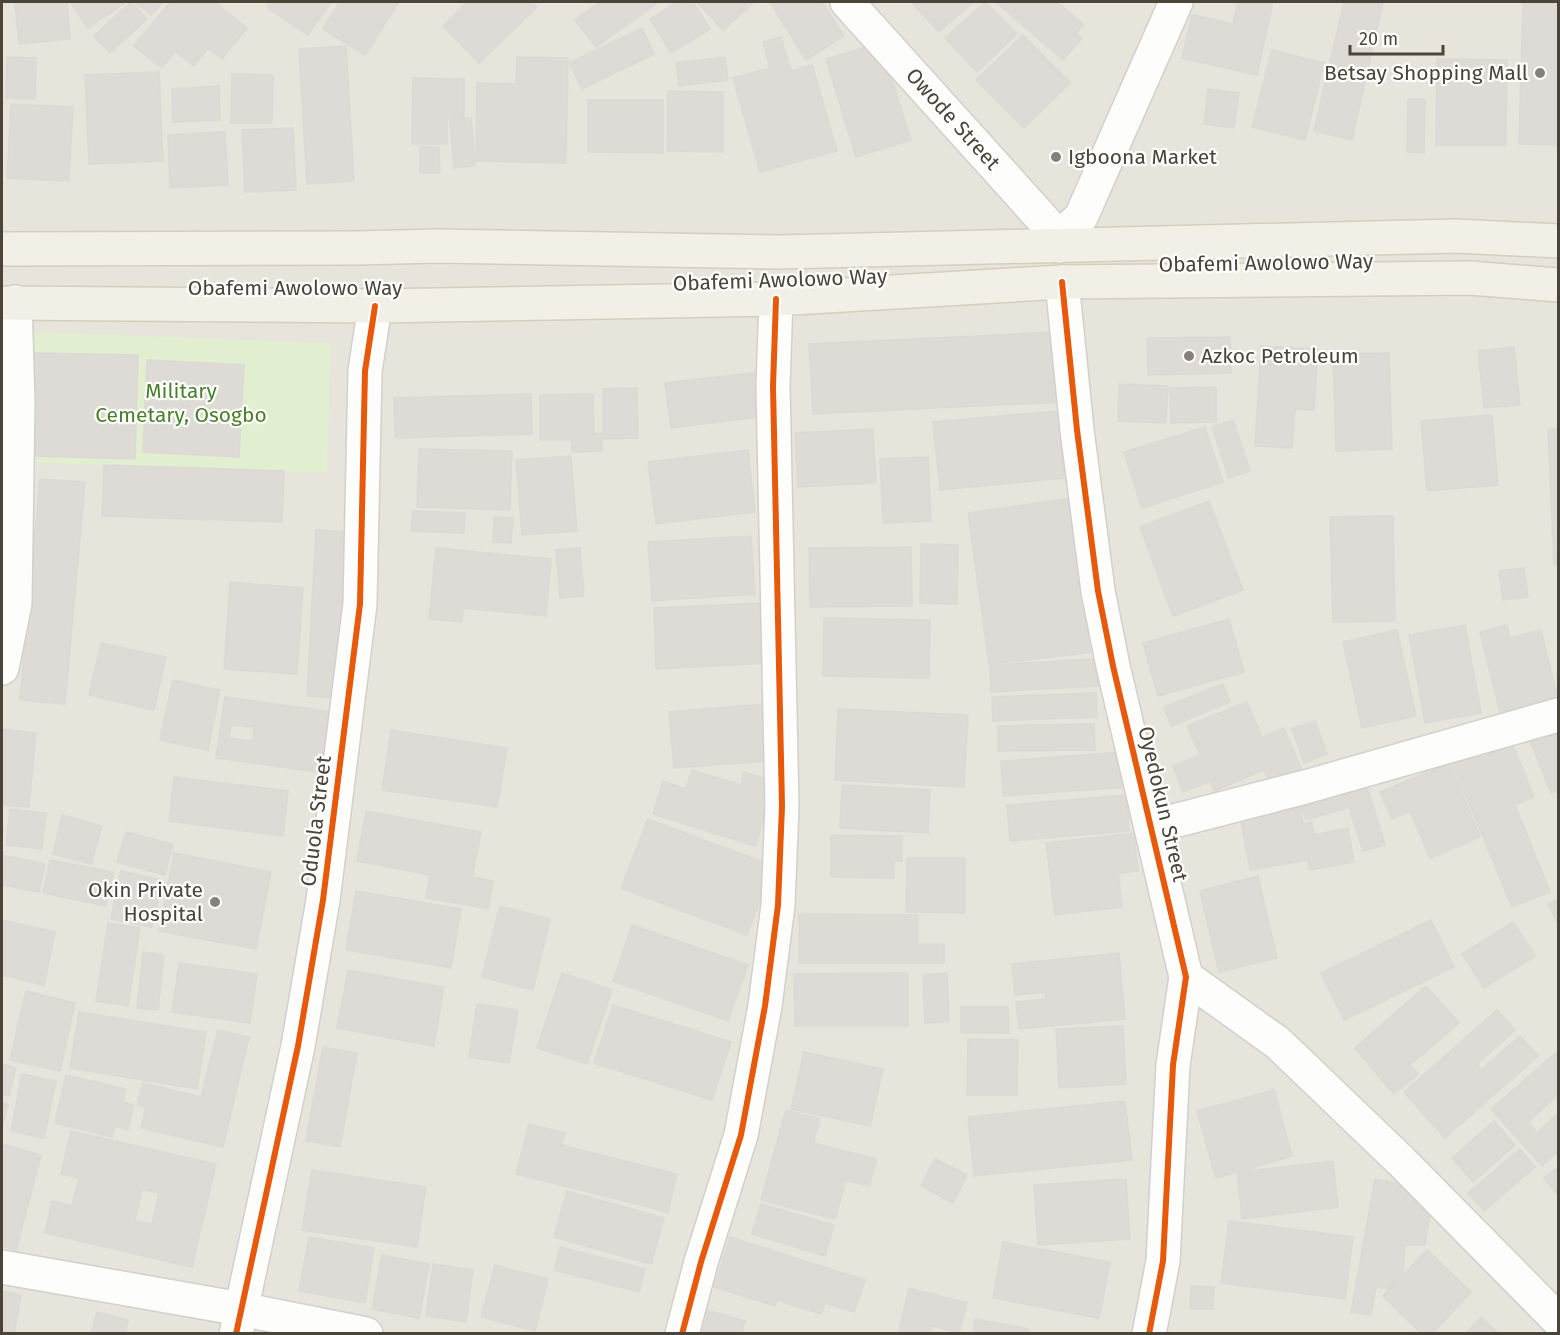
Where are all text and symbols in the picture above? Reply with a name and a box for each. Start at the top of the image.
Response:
scale bar [1350,18,1443,56]
text: 20 m [1359,28,1398,50]
place label: Betsay Shopping Mall [1324,60,1528,86]
street label: Owode Street [900,63,1006,176]
marker: Betsay Shopping Mall [1533,66,1547,80]
place label: Igboona Market [1068,144,1217,170]
marker: Igboona Market [1049,150,1063,164]
street label: Obafemi Awolowo Way [1158,248,1374,278]
street label: Obafemi Awolowo Way [672,263,888,297]
street label: Obafemi Awolowo Way [188,275,403,301]
place label: Azkoc Petroleum [1201,343,1359,369]
marker: Azkoc Petroleum [1182,349,1196,363]
park label: Military Cemetary, Osogbo [95,378,267,428]
street label: Oyedokun Street [1132,724,1194,885]
street label: Oduola Street [295,754,337,888]
place label: Okin Private Hospital [88,877,203,927]
marker: Okin Private Hospital [208,895,222,909]

